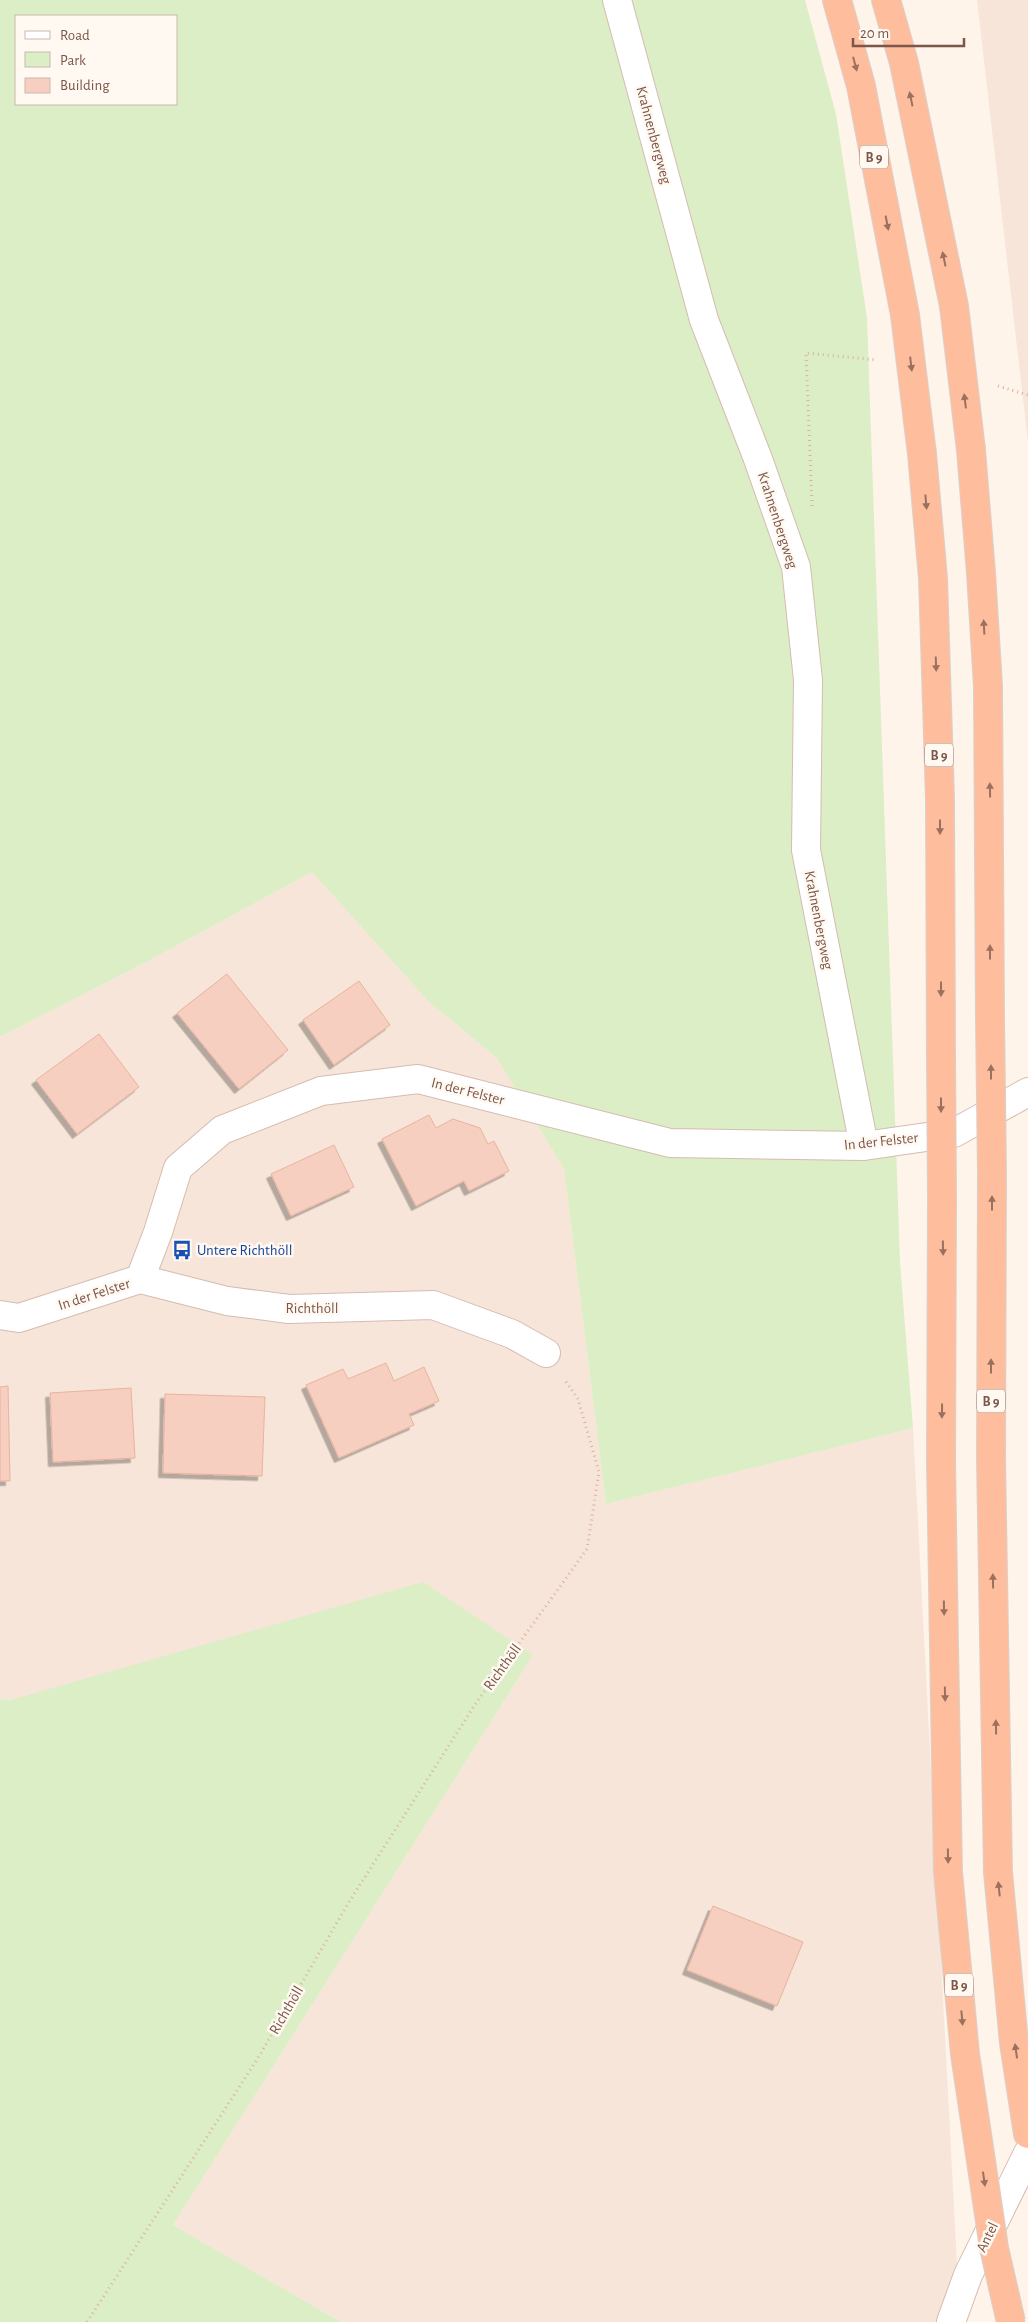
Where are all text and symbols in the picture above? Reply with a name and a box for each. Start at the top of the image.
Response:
legend [15,15,178,105]
scale bar [853,15,964,47]
text: 20 m [860,26,889,41]
text: Road [60,28,90,43]
text: Park [60,53,86,68]
one-way arrow [851,56,859,71]
text: Building [60,78,110,93]
street label: Krahnenbergweg [633,85,674,186]
one-way arrow [907,91,915,107]
road number: B 9 [860,146,888,168]
one-way arrow [884,215,892,231]
one-way arrow [940,251,948,266]
one-way arrow [907,356,915,372]
one-way arrow [961,393,969,409]
street label: Krahnenbergweg [755,470,800,571]
one-way arrow [923,495,931,511]
one-way arrow [980,619,988,635]
one-way arrow [932,657,940,673]
road number: B 9 [925,744,953,766]
one-way arrow [986,782,994,798]
one-way arrow [936,819,944,835]
street label: Krahnenbergweg [802,869,836,972]
one-way arrow [986,944,994,960]
one-way arrow [937,982,945,998]
one-way arrow [987,1063,995,1079]
street label: In der Felster [430,1075,506,1108]
one-way arrow [937,1097,945,1113]
street label: In der Felster [843,1130,919,1153]
one-way arrow [988,1195,996,1211]
bus stop icon: Untere Richthöll [171,1239,193,1261]
one-way arrow [939,1241,947,1257]
place label: Untere Richthöll [197,1243,292,1258]
street label: In der Felster [56,1276,132,1313]
street label: Richthöll [286,1301,338,1316]
one-way arrow [987,1357,995,1373]
road number: B 9 [977,1390,1005,1412]
one-way arrow [938,1403,946,1419]
one-way arrow [989,1572,997,1588]
one-way arrow [940,1601,948,1617]
street label: Richthöll [481,1641,524,1693]
one-way arrow [941,1686,949,1702]
one-way arrow [991,1718,999,1734]
one-way arrow [944,1848,952,1864]
one-way arrow [995,1881,1003,1897]
road number: B 9 [945,1974,973,1996]
street label: Richthöll [267,1984,306,2037]
one-way arrow [958,2010,966,2026]
one-way arrow [1011,2042,1019,2058]
one-way arrow [980,2171,988,2187]
street label: Antel [974,2220,1001,2255]

